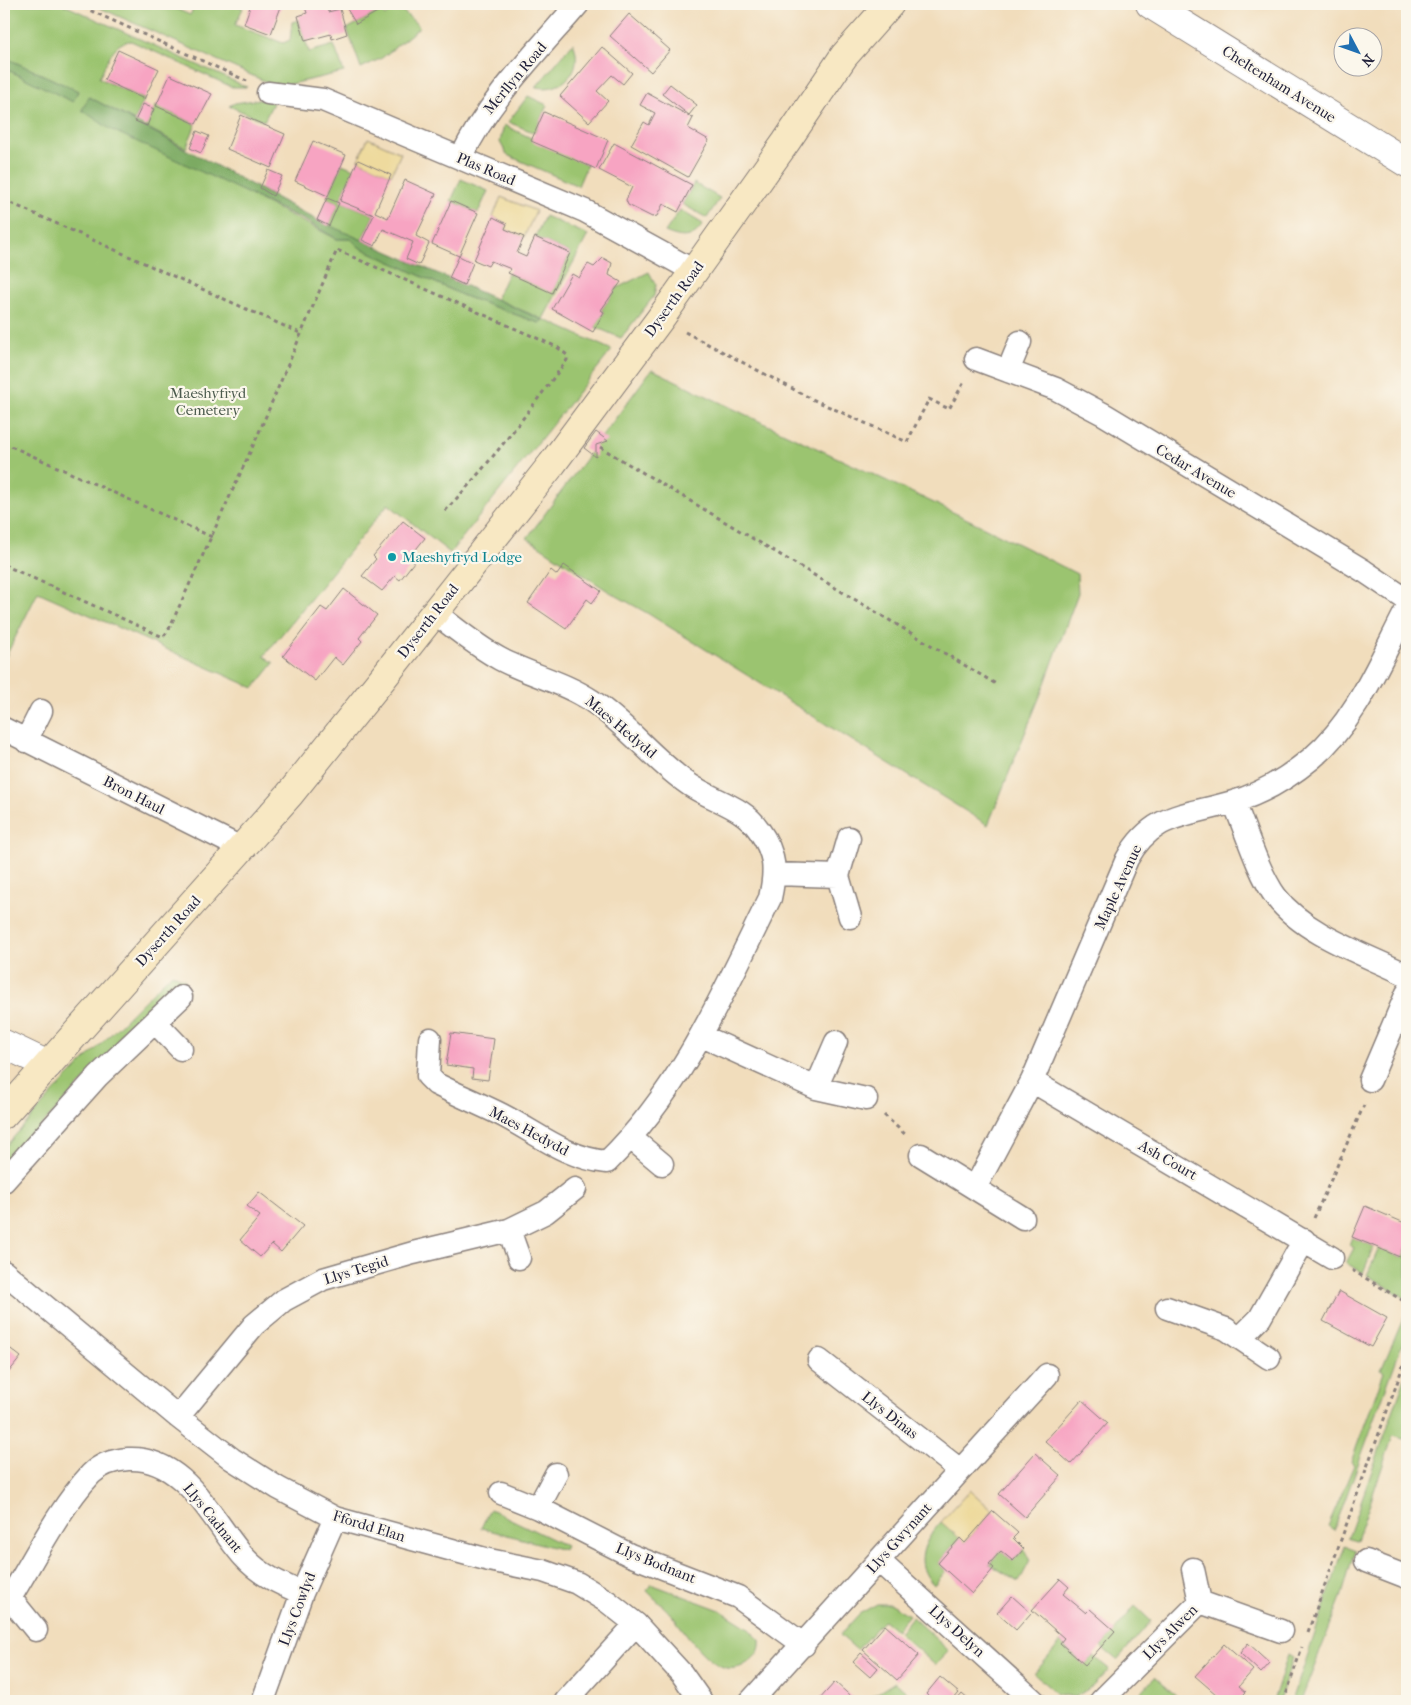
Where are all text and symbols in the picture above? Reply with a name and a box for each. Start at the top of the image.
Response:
north arrow [1334,28,1384,78]
street label: Merllyn Road [480,38,551,118]
street label: Cheltenham Avenue [1219,42,1340,127]
text: N [1357,51,1377,70]
street label: Plas Road [454,149,519,190]
street label: Dyserth Road [641,257,708,340]
park label: Maeshyfryd Cemetery [170,384,247,419]
street label: Cedar Avenue [1153,440,1240,502]
place label: Maeshyfryd Lodge [402,548,523,566]
marker: Maeshyfryd Lodge [386,551,398,563]
street label: Dyserth Road [393,580,463,662]
street label: Maes Hedydd [582,692,661,763]
street label: Bron Haul [100,772,168,818]
street label: Maple Avenue [1090,841,1146,932]
street label: Dyserth Road [131,891,205,970]
street label: Maes Hedydd [486,1102,573,1160]
street label: Ash Court [1135,1136,1201,1184]
street label: Llys Tegid [322,1251,391,1288]
street label: Llys Dinas [858,1387,922,1443]
street label: Llys Cadnant [179,1480,247,1557]
street label: Llys Gwynant [863,1498,936,1577]
street label: Ffordd Elan [331,1506,408,1546]
street label: Llys Bodnant [613,1539,699,1587]
street label: Llys Cowlyd [275,1569,320,1648]
street label: Llys Delyn [925,1601,989,1661]
street label: Llys Alwen [1139,1601,1201,1663]

